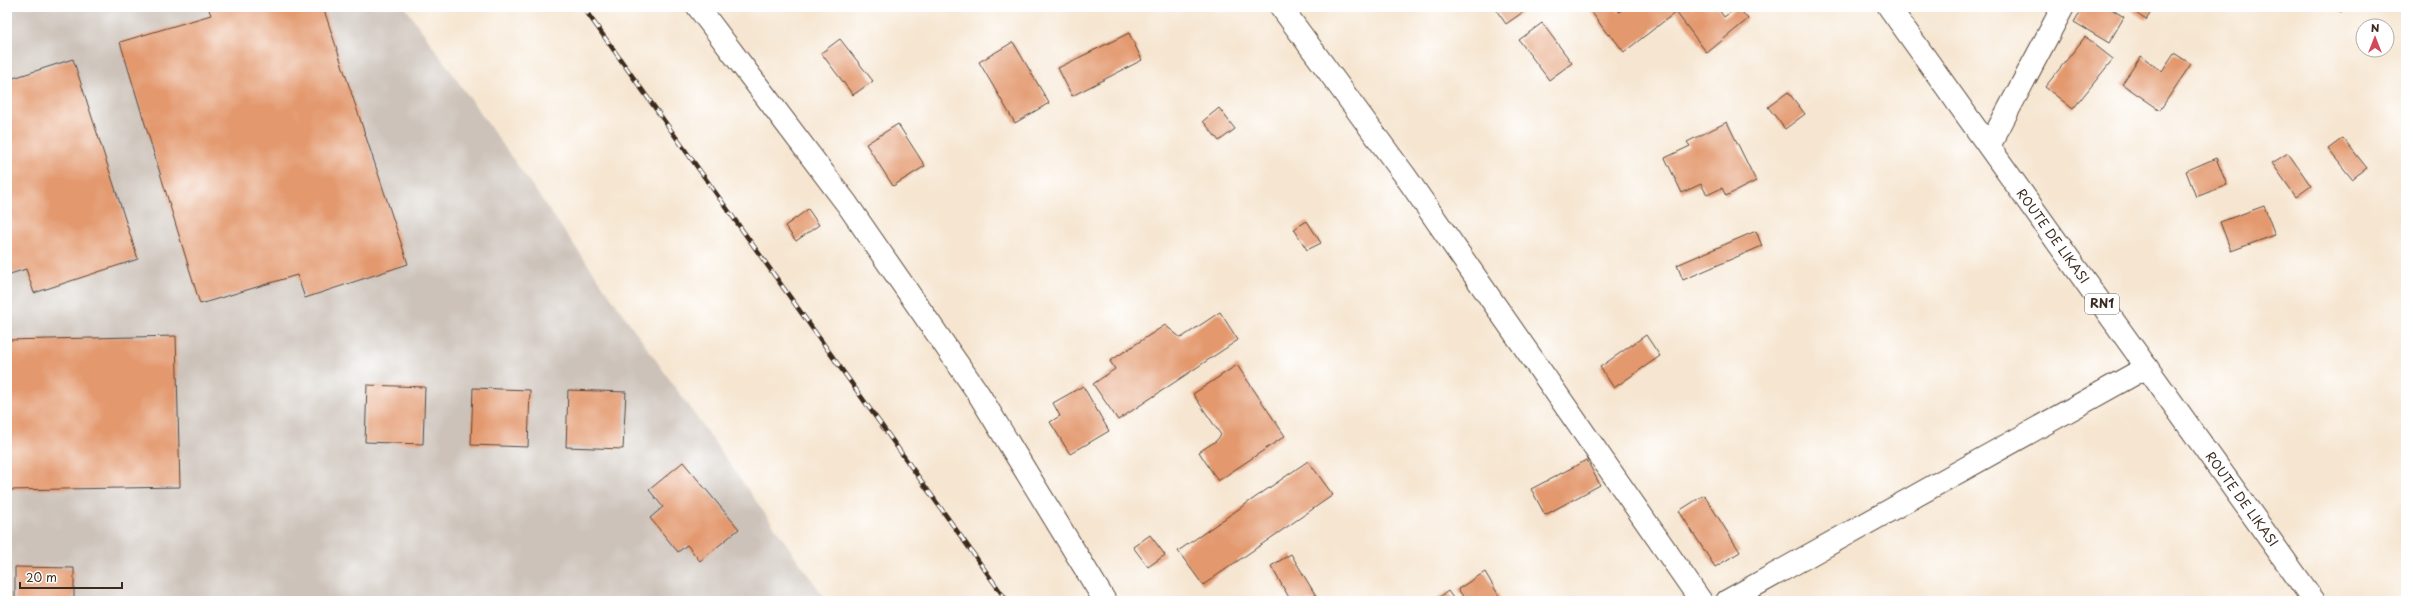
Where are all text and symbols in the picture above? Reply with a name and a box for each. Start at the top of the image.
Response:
north arrow [2355,18,2395,58]
text: N [2371,19,2380,36]
street label: ROUTE DE LIKASI [2012,184,2094,287]
road number: RN1 [2085,294,2119,314]
street label: ROUTE DE LIKASI [2201,447,2283,550]
scale bar [20,564,122,590]
text: 20 m [26,568,57,586]

